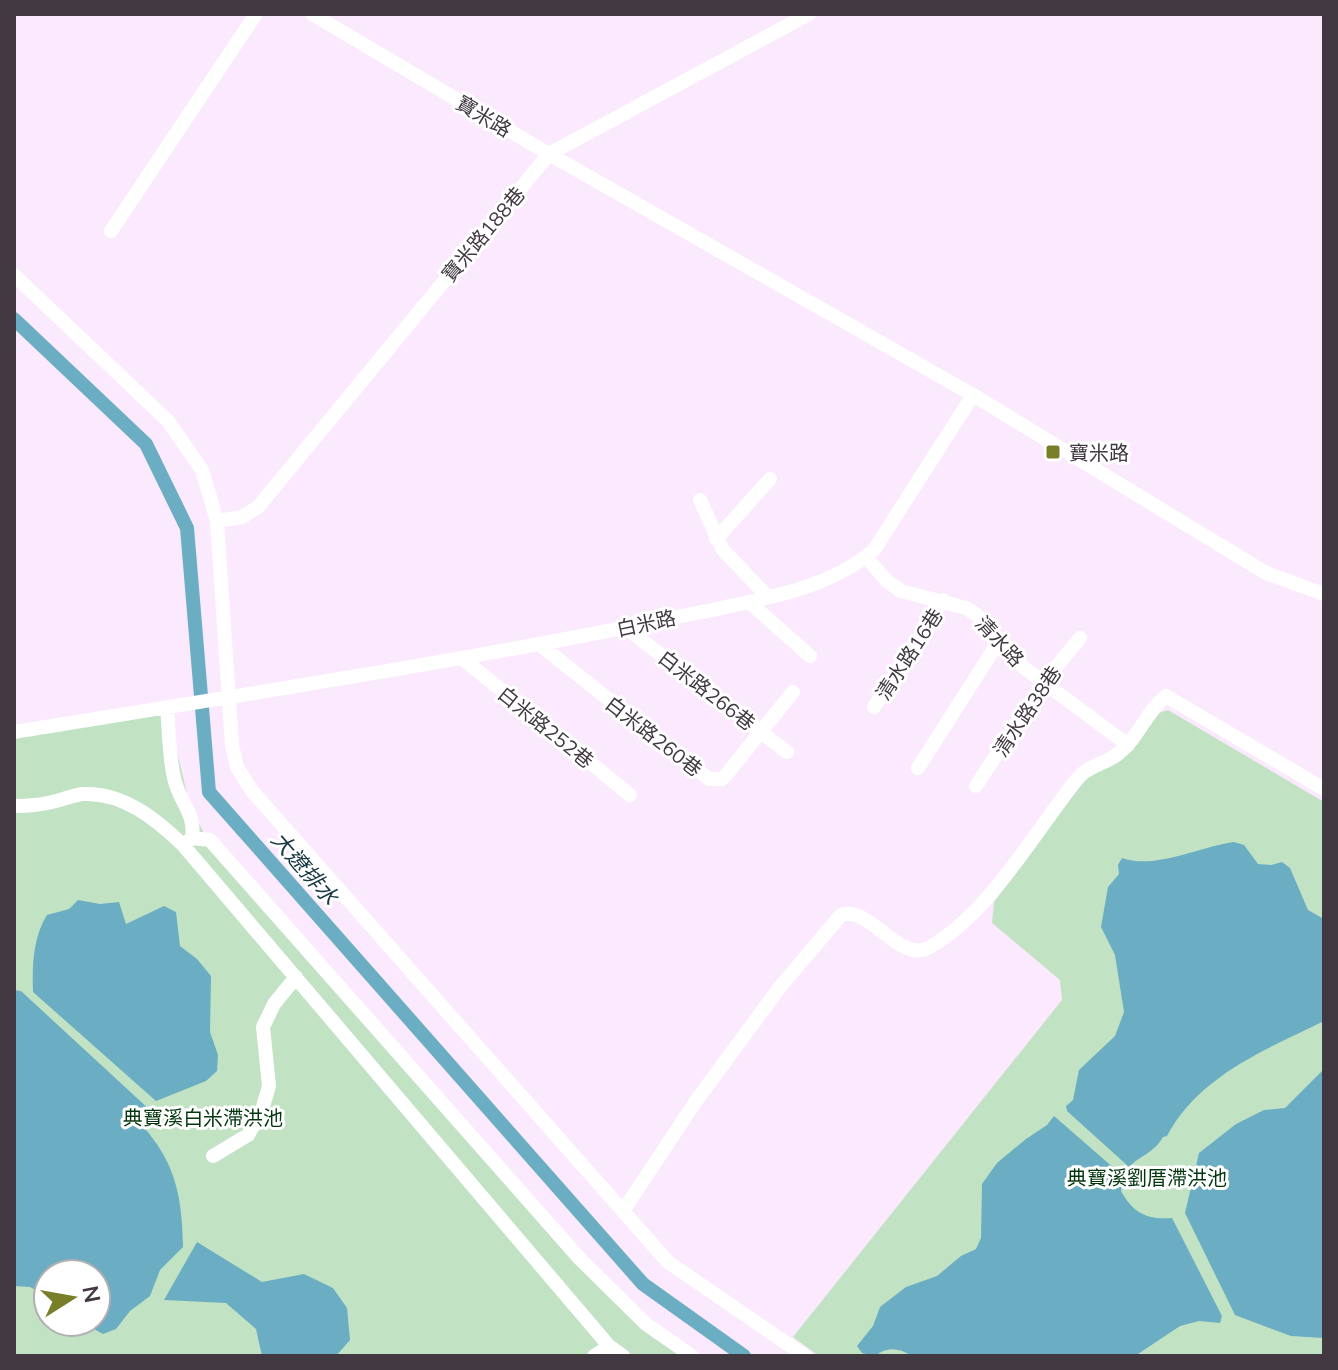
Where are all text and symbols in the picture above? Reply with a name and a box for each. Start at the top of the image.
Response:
street label: 寶米路 [452,90,516,142]
street label: 寶米路188巷 [436,182,530,286]
place label: 寶米路 [1069,440,1129,465]
marker: 寶米路 [1044,443,1062,461]
street label: 清水路16巷 [870,604,948,704]
street label: 白米路 [614,605,678,641]
street label: 清水路 [970,611,1030,671]
street label: 白米路266巷 [654,644,760,736]
street label: 清水路38巷 [988,661,1066,761]
street label: 白米路252巷 [493,681,599,773]
street label: 白米路260巷 [601,690,707,782]
water label: 大遼排水 [266,826,345,911]
park label: 典寶溪白米滯洪池 [123,1105,283,1130]
park label: 典寶溪劉厝滯洪池 [1067,1165,1227,1190]
north arrow [32,1258,112,1338]
text: N [76,1283,107,1305]

